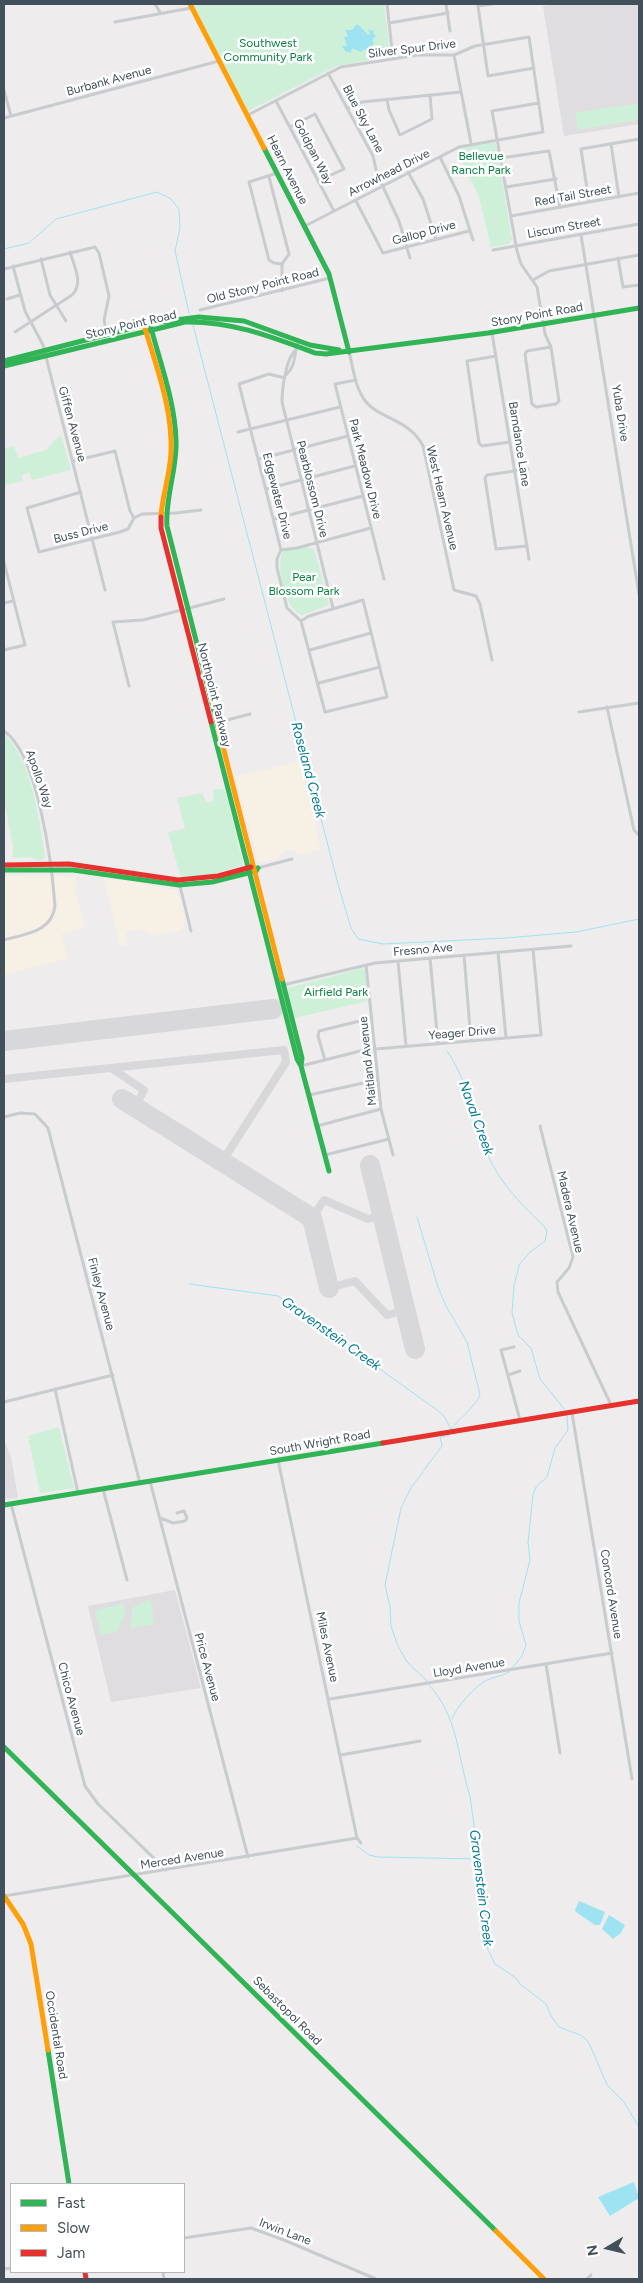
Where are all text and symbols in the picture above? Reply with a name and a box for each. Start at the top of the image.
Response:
park label: Southwest Community Park [224,36,312,64]
street label: Silver Spur Drive [367,36,457,62]
street label: Burbank Avenue [65,63,153,99]
street label: Blue Sky Lane [339,83,387,155]
street label: Goldpan Way [290,117,336,187]
street label: Hearn Avenue [263,133,311,207]
street label: Arrowhead Drive [346,146,432,200]
park label: Bellevue Ranch Park [451,149,511,177]
street label: Red Tail Street [533,182,613,210]
street label: Liscum Street [526,214,602,242]
street label: Gallop Drive [391,218,457,248]
street label: Old Stony Point Road [205,265,321,307]
street label: Stony Point Road [490,300,584,330]
street label: Stony Point Road [84,308,178,342]
street label: Yuba Drive [608,383,632,443]
street label: Giffen Avenue [55,385,89,463]
street label: Barndance Lane [505,401,533,487]
street label: Park Meadow Drive [346,417,384,521]
street label: Pearblossom Drive [293,439,331,539]
street label: West Hearn Avenue [423,444,461,552]
street label: Edgewater Drive [259,451,295,541]
street label: Buss Drive [52,519,110,547]
park label: Pear Blossom Park [268,570,340,598]
street label: Northpoint Parkway [194,641,234,749]
water label: Roseland Creek [287,720,329,820]
street label: Apollo Way [22,748,56,810]
street label: Fresno Ave [393,940,453,960]
park label: Airfield Park [304,985,368,999]
street label: Maitland Avenue [356,1016,380,1106]
street label: Yeager Drive [428,1023,496,1043]
water label: Naval Creek [455,1079,497,1157]
street label: Madera Avenue [554,1170,586,1254]
street label: Finley Avenue [84,1256,118,1332]
water label: Gravenstein Creek [278,1293,384,1375]
street label: South Wright Road [268,1427,372,1459]
street label: Concord Avenue [597,1548,625,1640]
street label: Miles Avenue [313,1611,341,1683]
street label: Price Avenue [191,1631,223,1703]
street label: Lloyd Avenue [432,1655,506,1681]
street label: Chico Avenue [54,1661,88,1737]
water label: Gravenstein Creek [466,1829,496,1947]
street label: Merced Avenue [139,1845,225,1873]
street label: Sebastopol Road [250,1974,324,2048]
street label: Occidental Road [42,1990,70,2080]
legend [10,2183,185,2273]
text: Fast [57,2194,85,2212]
street label: Irwin Lane [257,2215,313,2249]
text: Slow [57,2219,90,2237]
north arrow [583,2223,633,2273]
text: Jam [57,2244,85,2262]
text: N [583,2244,602,2257]

